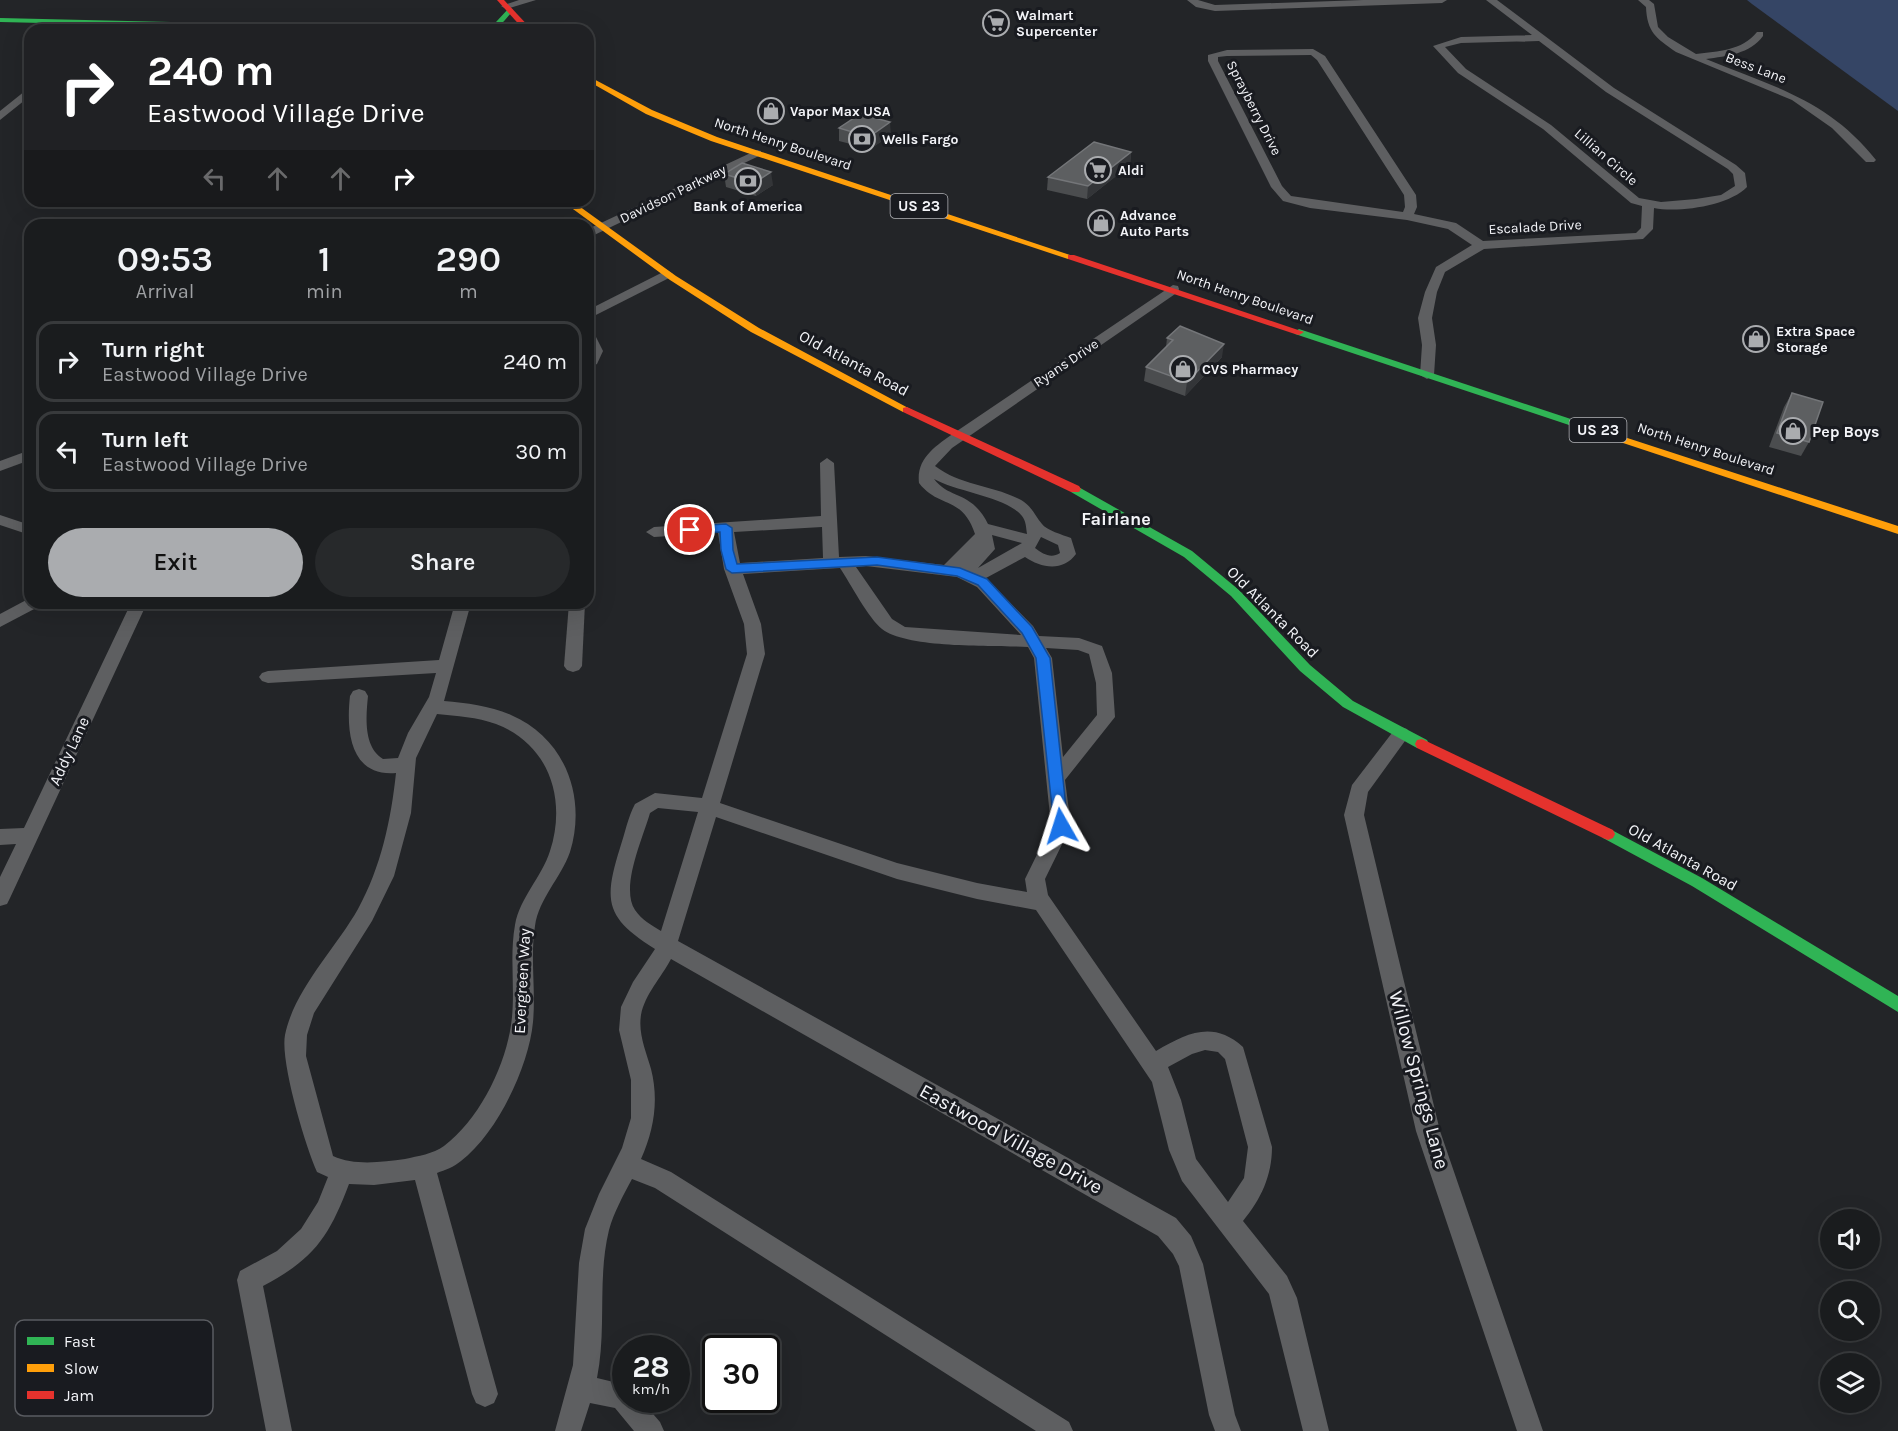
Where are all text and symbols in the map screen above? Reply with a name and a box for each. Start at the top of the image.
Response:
place label: Walmart Supercenter [1016,7,1098,40]
supermarket icon: Walmart Supercenter [981,8,1011,38]
text: 240 m [147,46,274,96]
icon: right [48,48,126,126]
street label: Bess Lane [1723,49,1789,87]
street label: Sprayberry Drive [1223,58,1285,158]
shop icon: Vapor Max USA [756,96,786,126]
text: Eastwood Village Drive [147,97,425,129]
place label: Vapor Max USA [790,103,891,120]
street label: North Henry Boulevard [712,114,854,174]
bank icon: Wells Fargo [847,124,877,154]
street label: Lillian Circle [1571,125,1641,189]
place label: Wells Fargo [882,131,959,148]
supermarket icon: Aldi [1083,155,1113,185]
street label: Davidson Parkway [617,161,729,227]
icon: left [198,162,231,195]
icon: ahead [261,162,294,195]
icon: ahead [324,162,357,195]
icon: right [387,162,420,195]
place label: Aldi [1118,162,1144,179]
bank icon: Bank of America [733,166,763,196]
road number: US 23 [890,194,948,218]
place label: Bank of America [693,198,803,215]
place label: Advance Auto Parts [1120,207,1189,240]
shop icon: Advance Auto Parts [1086,208,1116,238]
street label: Escalade Drive [1488,216,1582,238]
text: 09:53 [117,238,213,280]
text: 1 [318,238,331,280]
text: 290 [436,238,501,280]
street label: North Henry Boulevard [1175,266,1315,328]
text: Arrival [136,280,194,303]
text: min [306,280,343,303]
text: m [459,280,478,303]
place label: Extra Space Storage [1776,323,1855,356]
shop icon: Extra Space Storage [1741,324,1771,354]
street label: Old Atlanta Road [796,326,912,400]
street label: Ryans Drive [1030,335,1102,391]
text: Turn right [102,337,205,363]
icon: right [51,345,84,378]
text: 240 m [503,349,567,375]
shop icon: CVS Pharmacy [1168,354,1198,384]
place label: CVS Pharmacy [1202,361,1298,378]
text: Eastwood Village Drive [102,363,308,386]
shop icon: Pep Boys [1778,416,1808,446]
road number: US 23 [1570,418,1626,442]
street label: North Henry Boulevard [1635,419,1777,479]
place label: Pep Boys [1812,422,1880,441]
text: Turn left [102,427,189,453]
icon: left [51,435,84,468]
text: 30 m [515,439,567,465]
text: Eastwood Village Drive [102,453,308,476]
pin [664,504,715,555]
district label: Fairlane [1081,508,1151,530]
icon: arrive [673,513,706,546]
button: Exit [48,528,303,597]
button: Share [315,528,570,597]
street label: Old Atlanta Road [1223,562,1323,662]
street label: Addy Lane [45,714,93,788]
position arrow [1029,794,1093,858]
street label: Old Atlanta Road [1625,819,1741,895]
street label: Evergreen Way [510,927,534,1034]
street label: Willow Springs Lane [1384,988,1454,1172]
street label: Eastwood Village Drive [915,1079,1107,1199]
map controls [1820,1209,1880,1413]
button: sound [1820,1209,1880,1269]
button: search [1820,1281,1880,1341]
legend [15,1320,213,1416]
text: Fast [64,1332,95,1351]
speed limit sign: 30 [702,1335,780,1413]
text: 28 [632,1349,670,1385]
button: layers [1820,1353,1880,1413]
text: Slow [64,1359,99,1378]
text: km/h [632,1380,670,1398]
text: Jam [64,1386,94,1405]

